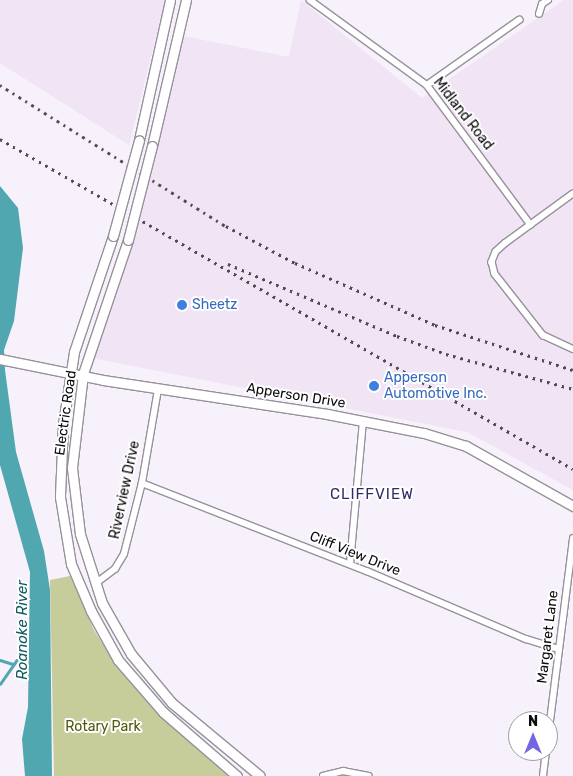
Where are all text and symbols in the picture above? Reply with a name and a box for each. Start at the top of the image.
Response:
street label: Midland Road [429,74,497,154]
place label: Sheetz [192,297,237,313]
marker: Sheetz [176,299,188,311]
street label: Electric Road [52,369,80,457]
place label: Apperson Automotive Inc. [384,370,487,402]
street label: Apperson Drive [245,380,347,412]
marker: Apperson Automotive Inc. [368,380,380,392]
street label: Riverview Drive [106,439,144,541]
district label: CLIFFVIEW [329,486,415,504]
street label: Cliff View Drive [307,528,403,580]
water label: Roanoke River [14,580,32,680]
street label: Margaret Lane [534,589,562,685]
north arrow [508,711,558,761]
text: N [528,713,538,730]
park label: Rotary Park [65,719,141,735]

